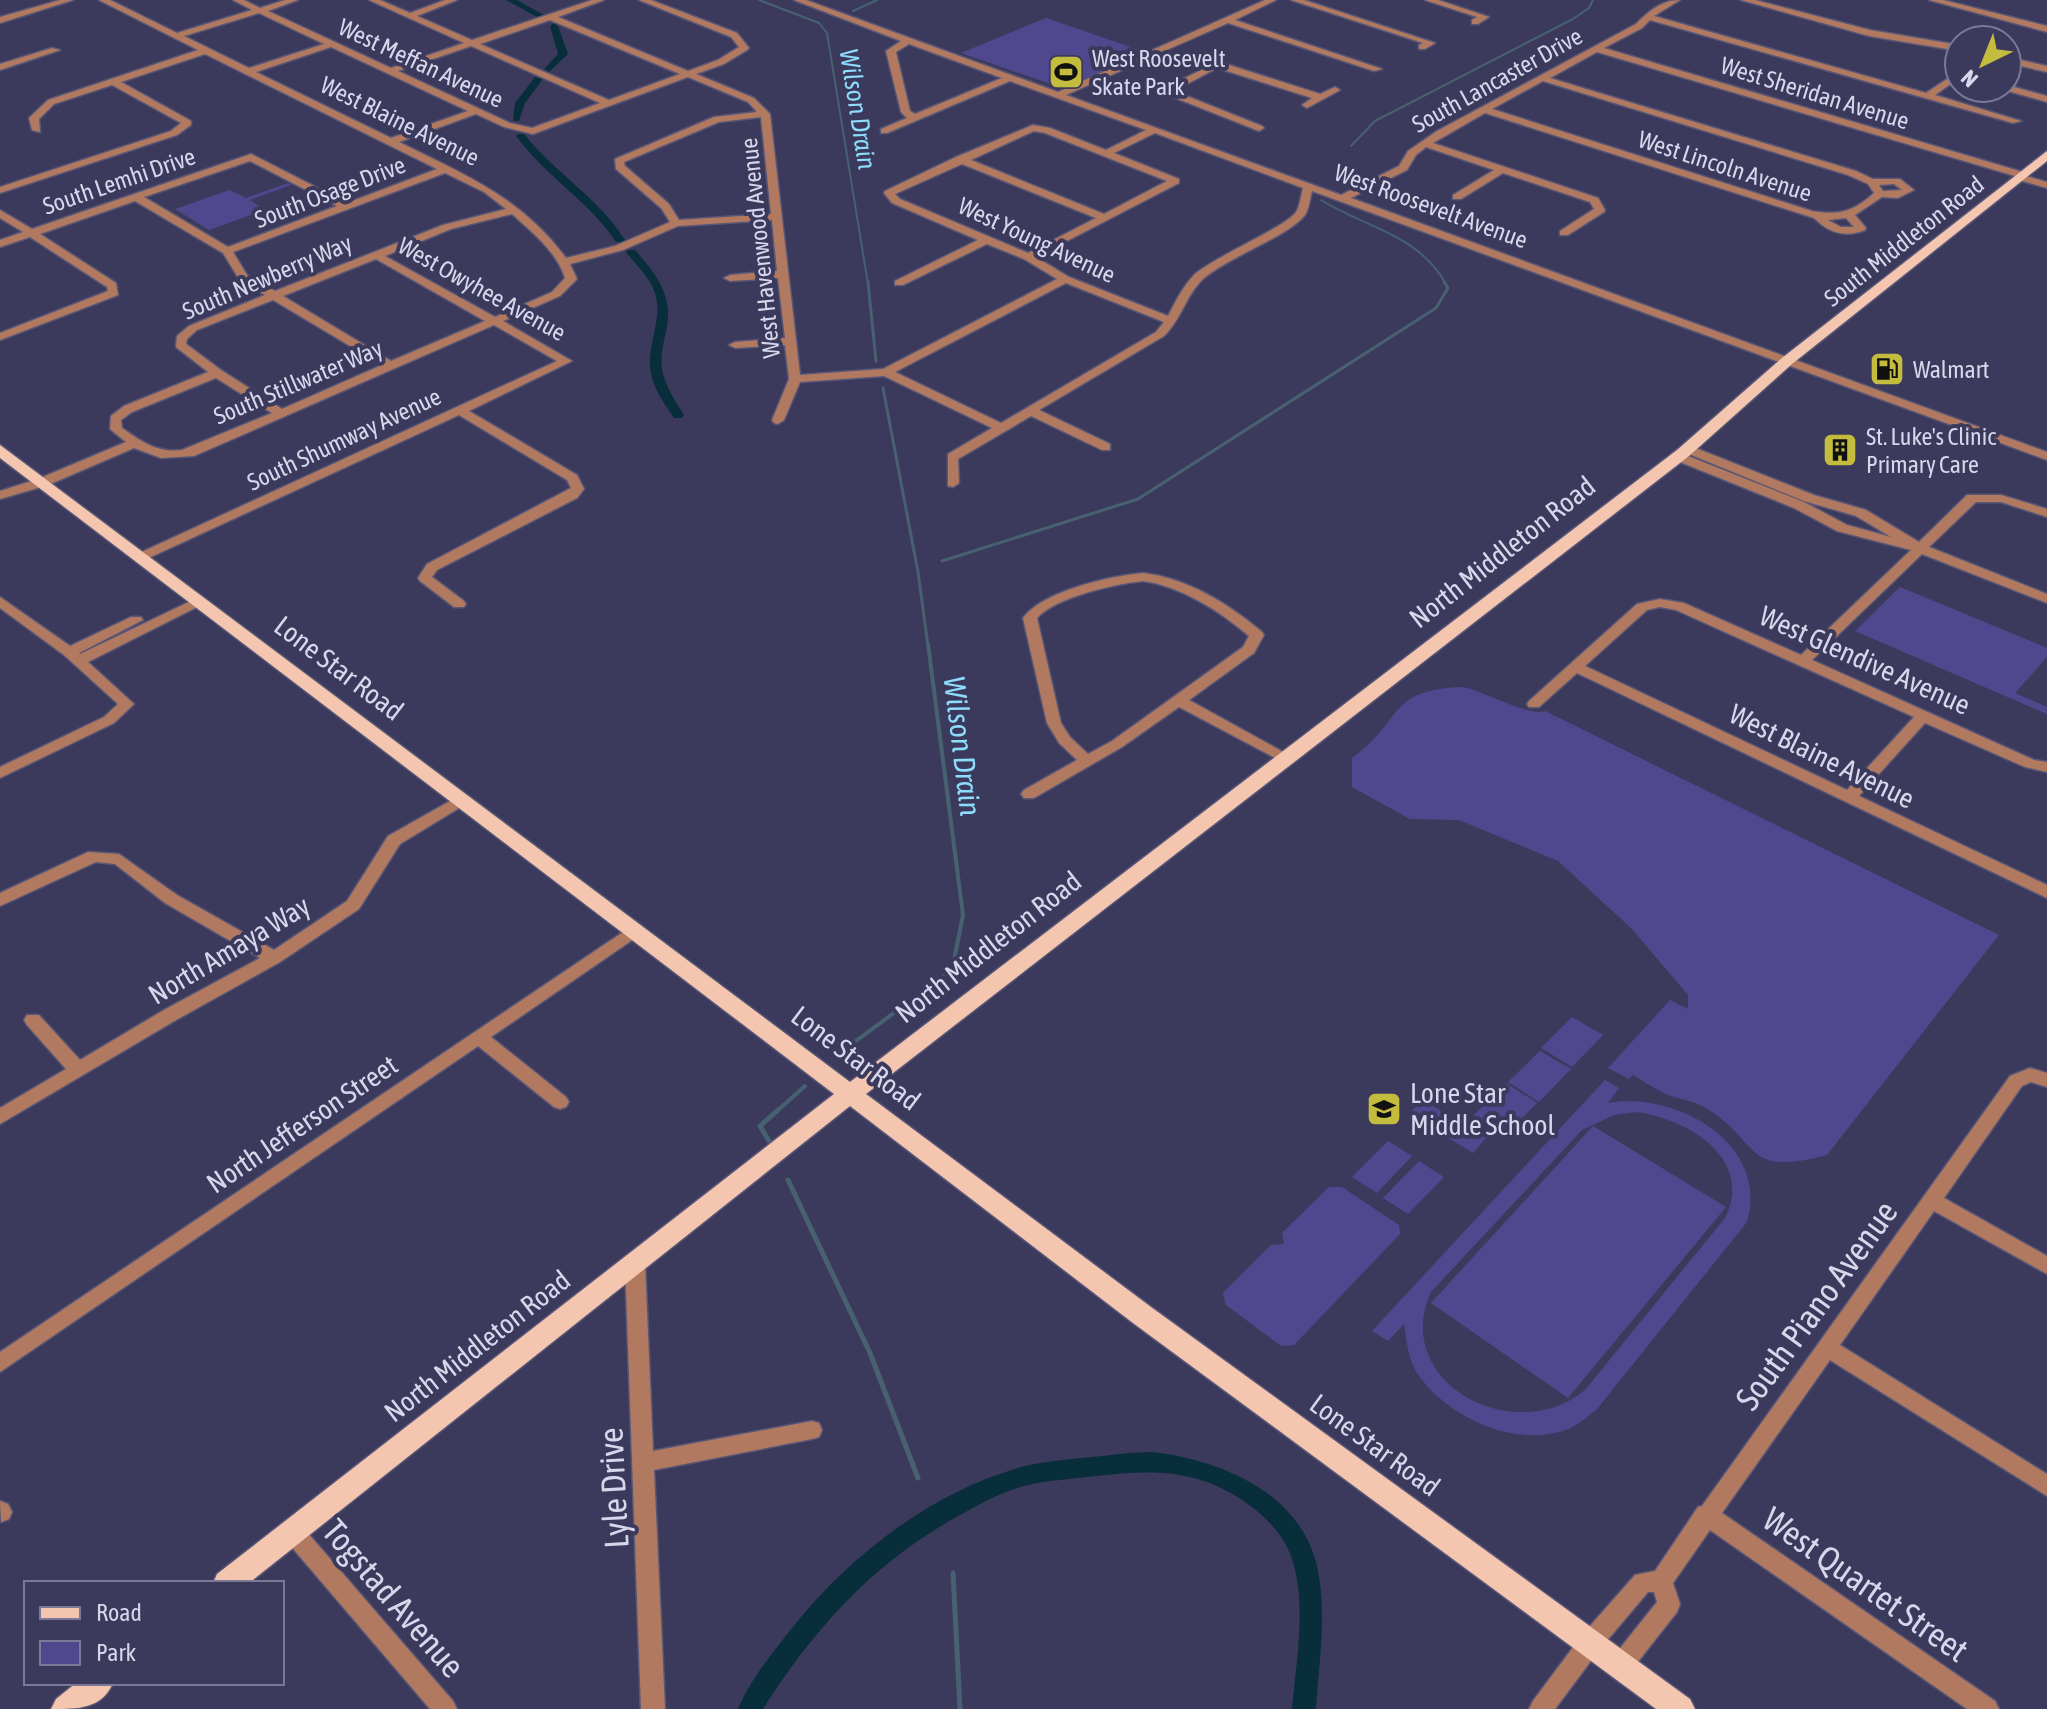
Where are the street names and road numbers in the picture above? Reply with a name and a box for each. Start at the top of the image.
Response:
street label: West Meffan Avenue [334,13,508,113]
street label: South Lancaster Drive [1407,22,1587,138]
street label: West Sheridan Avenue [1718,52,1912,134]
street label: West Blaine Avenue [316,71,484,171]
street label: West Lincoln Avenue [1635,125,1815,207]
street label: West Havenwood Avenue [735,137,785,359]
street label: South Lemhi Drive [39,142,199,220]
street label: South Osage Drive [251,151,409,233]
street label: West Roosevelt Avenue [1331,159,1531,253]
street label: South Middleton Road [1819,170,1989,312]
street label: West Young Avenue [954,192,1120,288]
street label: South Newberry Way [178,229,356,325]
street label: West Owyhee Avenue [393,232,571,346]
street label: South Stillwater Way [210,334,387,430]
street label: South Shumway Avenue [243,382,445,496]
street label: North Middleton Road [1403,470,1601,634]
street label: West Glendive Avenue [1755,599,1975,721]
street label: Lone Star Road [268,609,410,727]
street label: West Blaine Avenue [1724,697,1920,815]
street label: North Middleton Road [889,865,1087,1029]
street label: North Amaya Way [143,889,315,1011]
street label: Lone Star Road [785,999,927,1117]
street label: North Jefferson Street [201,1048,403,1200]
street label: South Piano Avenue [1727,1193,1905,1417]
street label: North Middleton Road [378,1264,576,1428]
street label: Lone Star Road [1304,1387,1446,1503]
street label: Lyle Drive [590,1427,636,1549]
street label: West Quartet Street [1756,1499,1976,1669]
street label: Togstad Avenue [315,1511,473,1685]

